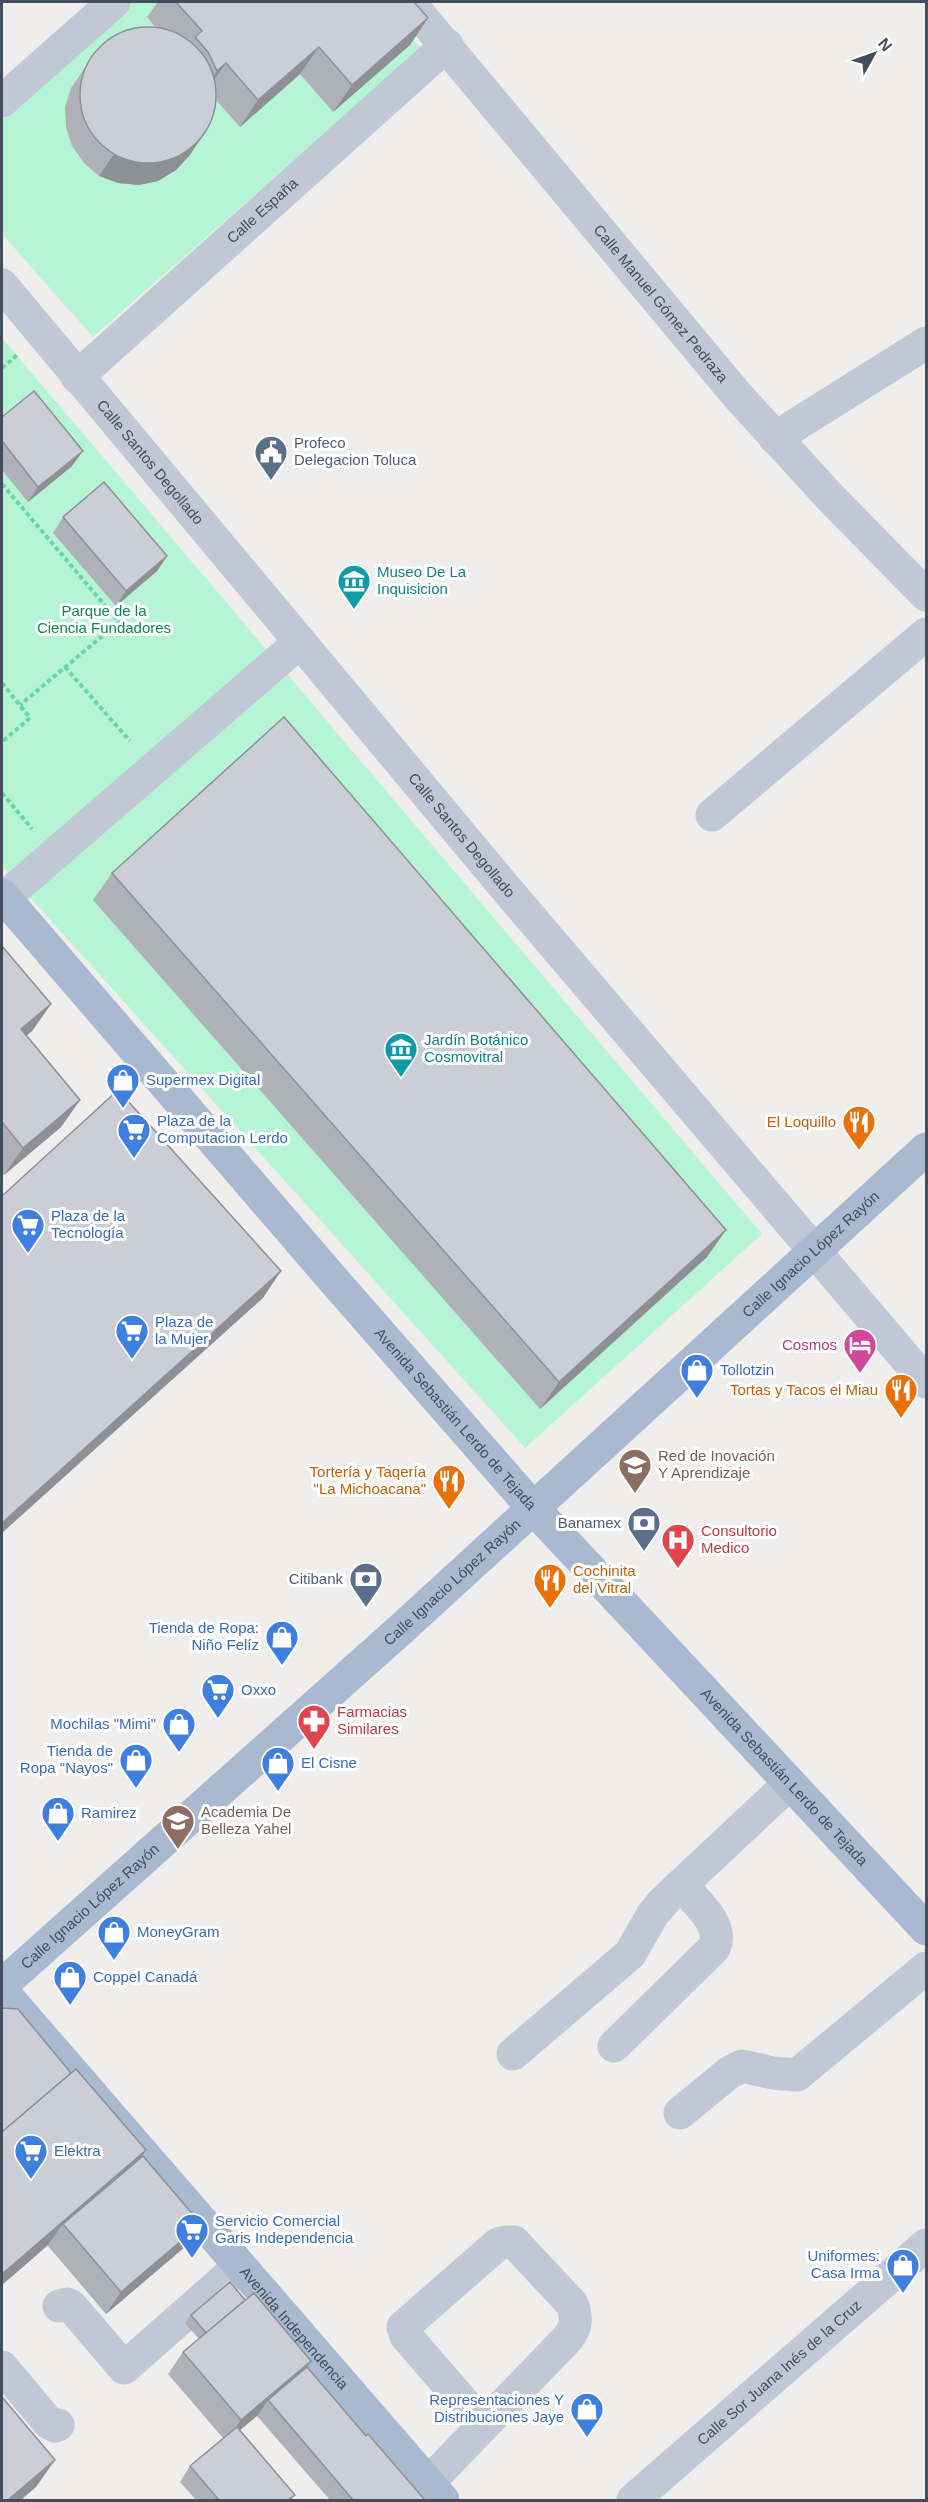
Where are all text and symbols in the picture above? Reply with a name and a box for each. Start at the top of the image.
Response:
north arrow [844,24,904,84]
text: N [875,35,895,55]
street label: Calle España [223,174,301,246]
street label: Calle Manuel Gómez Pedraza [591,221,732,386]
street label: Calle Santos Degollado [94,396,207,528]
public building icon: Profeco Delegacion Toluca [253,434,289,481]
place label: Profeco Delegacion Toluca [294,434,417,468]
museum icon: Museo De La Inquisicion [336,563,372,610]
place label: Museo De La Inquisicion [377,563,467,597]
park label: Parque de la Ciencia Fundadores [37,602,171,636]
street label: Calle Santos Degollado [405,769,519,901]
museum icon: Jardín Botánico Cosmovitral [383,1031,419,1078]
place label: Jardín Botánico Cosmovitral [424,1031,528,1065]
shop icon: Supermex Digital [105,1062,141,1109]
place label: Supermex Digital [146,1071,260,1088]
restaurant icon: El Loquillo [841,1104,877,1151]
supermarket icon: Plaza de la Computacion Lerdo [116,1112,152,1159]
place label: Plaza de la Computacion Lerdo [157,1112,288,1146]
place label: El Loquillo [767,1113,836,1130]
street label: Calle Ignacio López Rayón [739,1187,882,1321]
supermarket icon: Plaza de la Tecnología [10,1207,46,1254]
place label: Plaza de la Tecnología [51,1207,126,1241]
supermarket icon: Plaza de la Mujer [114,1313,150,1360]
place label: Plaza de la Mujer [155,1313,213,1347]
street label: Avenida Sebastián Lerdo de Tejada [371,1324,540,1514]
hotel icon: Cosmos [842,1327,878,1374]
place label: Cosmos [782,1336,837,1353]
shop icon: Tollotzin [679,1352,715,1399]
place label: Tollotzin [720,1361,774,1378]
restaurant icon: Tortas y Tacos el Miau [883,1372,919,1419]
place label: Tortas y Tacos el Miau [730,1381,878,1398]
school or university icon: Red de Inovación Y Aprendizaje [617,1447,653,1494]
place label: Red de Inovación Y Aprendizaje [658,1447,775,1481]
place label: Tortería y Taqería "La Michoacana" [310,1463,427,1497]
restaurant icon: Tortería y Taqería "La Michoacana" [431,1463,467,1510]
bank icon: Banamex [626,1505,662,1552]
place label: Banamex [558,1514,621,1531]
street label: Calle Ignacio López Rayón [380,1515,524,1649]
hospital icon: Consultorio Medico [660,1522,696,1569]
place label: Consultorio Medico [701,1522,777,1556]
bank icon: Citibank [348,1561,384,1608]
restaurant icon: Cochinita del Vitral [532,1562,568,1609]
place label: Cochinita del Vitral [573,1562,636,1596]
place label: Citibank [289,1570,343,1587]
place label: Tienda de Ropa: Niño Felíz [149,1619,259,1653]
shop icon: Tienda de Ropa: Niño Felíz [264,1619,300,1666]
supermarket icon: Oxxo [200,1672,236,1719]
place label: Oxxo [241,1681,276,1698]
street label: Avenida Sebastián Lerdo de Tejada [698,1684,872,1869]
pharmacy icon: Farmacias Similares [296,1703,332,1750]
place label: Farmacias Similares [337,1703,407,1737]
shop icon: Mochilas "Mimi" [161,1706,197,1753]
place label: Mochilas "Mimi" [50,1715,156,1732]
place label: Tienda de Ropa "Nayos" [20,1742,113,1776]
shop icon: Tienda de Ropa "Nayos" [118,1742,154,1789]
shop icon: El Cisne [260,1745,296,1792]
place label: El Cisne [301,1754,357,1771]
shop icon: Ramirez [40,1795,76,1842]
school or university icon: Academia De Belleza Yahel [160,1803,196,1850]
place label: Academia De Belleza Yahel [201,1803,291,1837]
place label: Ramirez [81,1804,137,1821]
street label: Calle Ignacio López Rayón [17,1840,162,1972]
shop icon: MoneyGram [96,1914,132,1961]
place label: MoneyGram [137,1923,220,1940]
shop icon: Coppel Canadá [52,1959,88,2006]
place label: Coppel Canadá [93,1968,198,1985]
supermarket icon: Elektra [13,2133,49,2180]
place label: Elektra [54,2142,101,2159]
supermarket icon: Servicio Comercial Garis Independencia [174,2212,210,2259]
place label: Servicio Comercial Garis Independencia [215,2212,354,2246]
place label: Uniformes: Casa Irma [807,2247,881,2281]
shop icon: Uniformes: Casa Irma [885,2247,921,2294]
street label: Avenida Independencia [237,2263,353,2393]
street label: Calle Sor Juana Inés de la Cruz [694,2296,865,2448]
place label: Representaciones Y Distribuciones Jaye [429,2391,564,2425]
shop icon: Representaciones Y Distribuciones Jaye [569,2391,605,2438]

